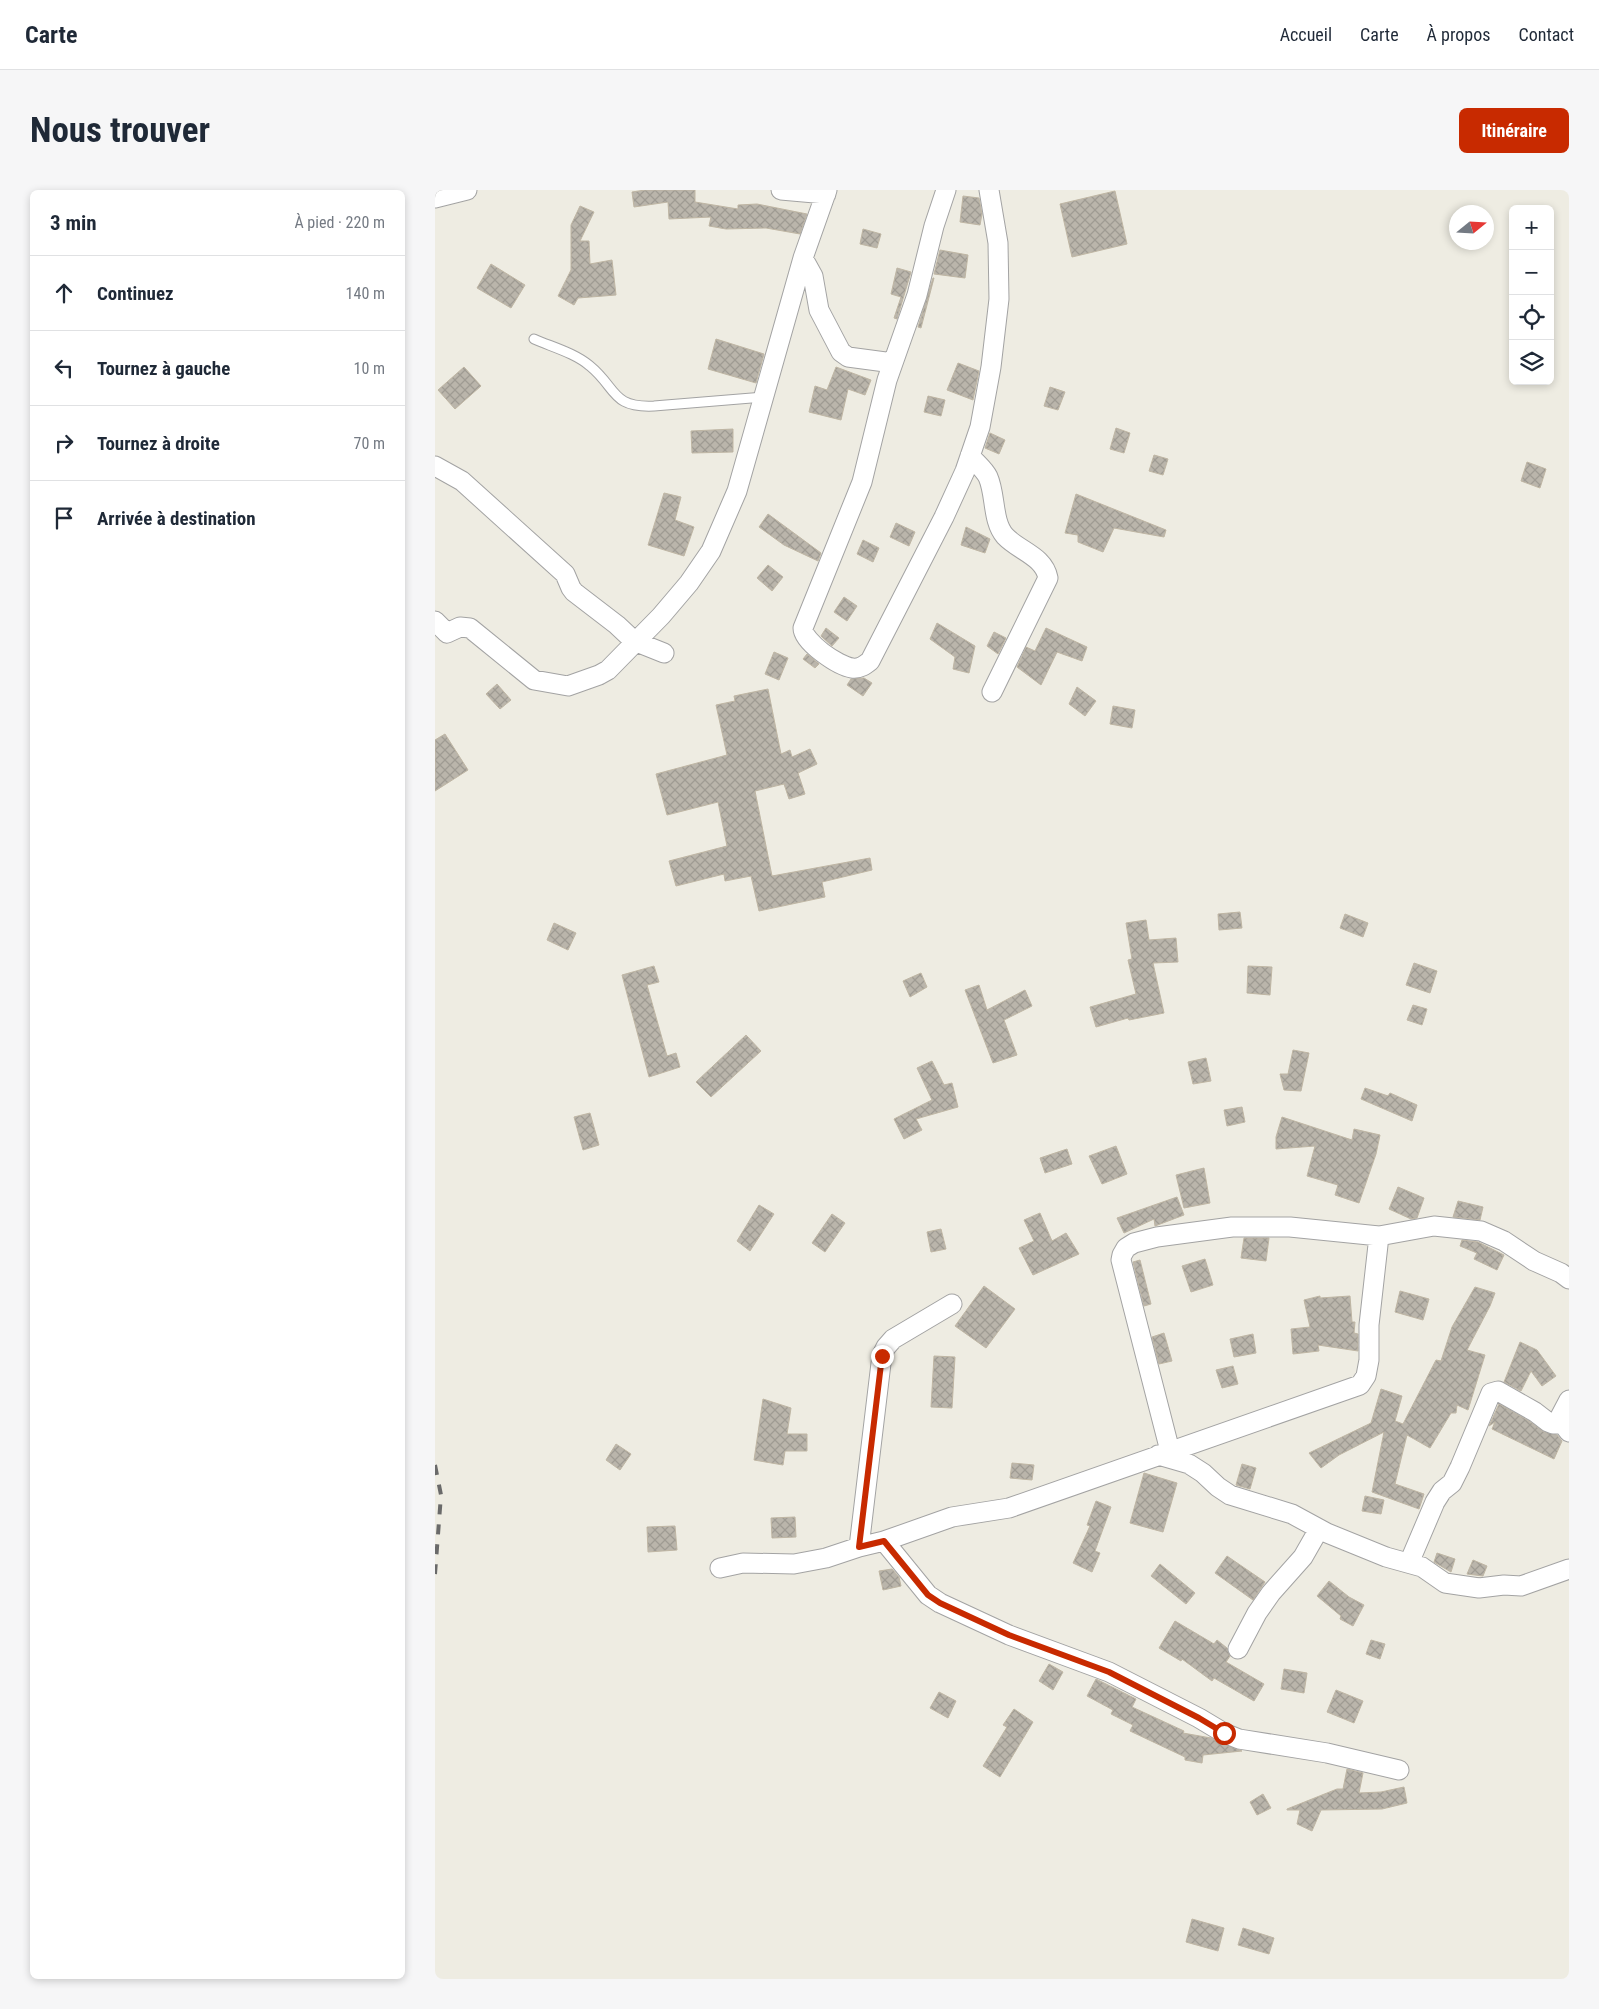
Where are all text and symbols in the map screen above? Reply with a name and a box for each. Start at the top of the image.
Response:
text: Carte [25,21,77,49]
text: Accueil [1280,24,1332,45]
text: Carte [1360,24,1399,45]
text: À propos [1427,24,1490,45]
text: Contact [1518,24,1574,45]
button: Itinéraire [1459,108,1569,153]
text: Nous trouver [30,110,210,151]
north arrow [1449,205,1494,250]
map controls [1509,205,1554,385]
button: + [1509,205,1554,250]
text: 3 min [50,211,97,235]
text: À pied · 220 m [294,213,385,232]
button: − [1509,250,1554,295]
icon: ahead [50,279,78,307]
text: Continuez [97,282,174,305]
text: 140 m [346,284,385,303]
button: locate [1509,295,1554,340]
button: layers [1509,340,1554,385]
icon: left [50,354,78,382]
text: Tournez à gauche [97,357,230,380]
text: 10 m [353,359,385,378]
icon: right [50,429,78,457]
text: Tournez à droite [97,432,220,455]
text: 70 m [353,434,385,453]
icon: arrive [50,504,78,532]
text: Arrivée à destination [97,507,256,530]
route end [871,1345,894,1368]
route start [1213,1722,1236,1745]

